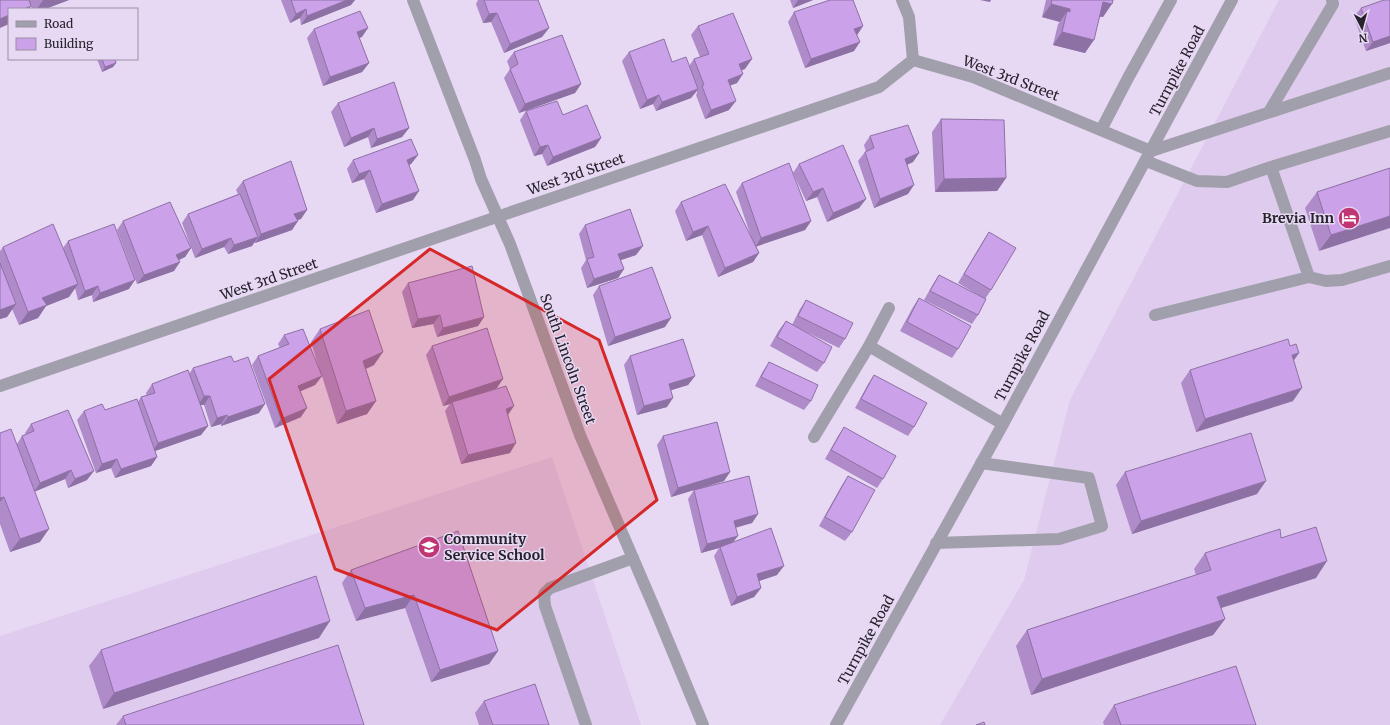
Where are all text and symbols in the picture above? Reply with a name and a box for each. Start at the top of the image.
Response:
legend [8,8,138,60]
north arrow [1342,8,1382,48]
text: Road [44,16,73,31]
street label: Turnpike Road [1146,22,1209,119]
text: N [1358,31,1368,45]
text: Building [44,36,94,51]
street label: West 3rd Street [959,51,1062,105]
street label: West 3rd Street [524,149,628,199]
hotel icon: Brevia Inn [1336,205,1362,231]
place label: Brevia Inn [1262,209,1334,227]
street label: West 3rd Street [217,254,321,304]
street label: South Lincoln Street [536,291,600,427]
street label: Turnpike Road [991,307,1054,404]
place label: Community Service School [444,530,545,564]
school or university icon: Community Service School [416,534,442,560]
street label: Turnpike Road [834,591,898,688]

